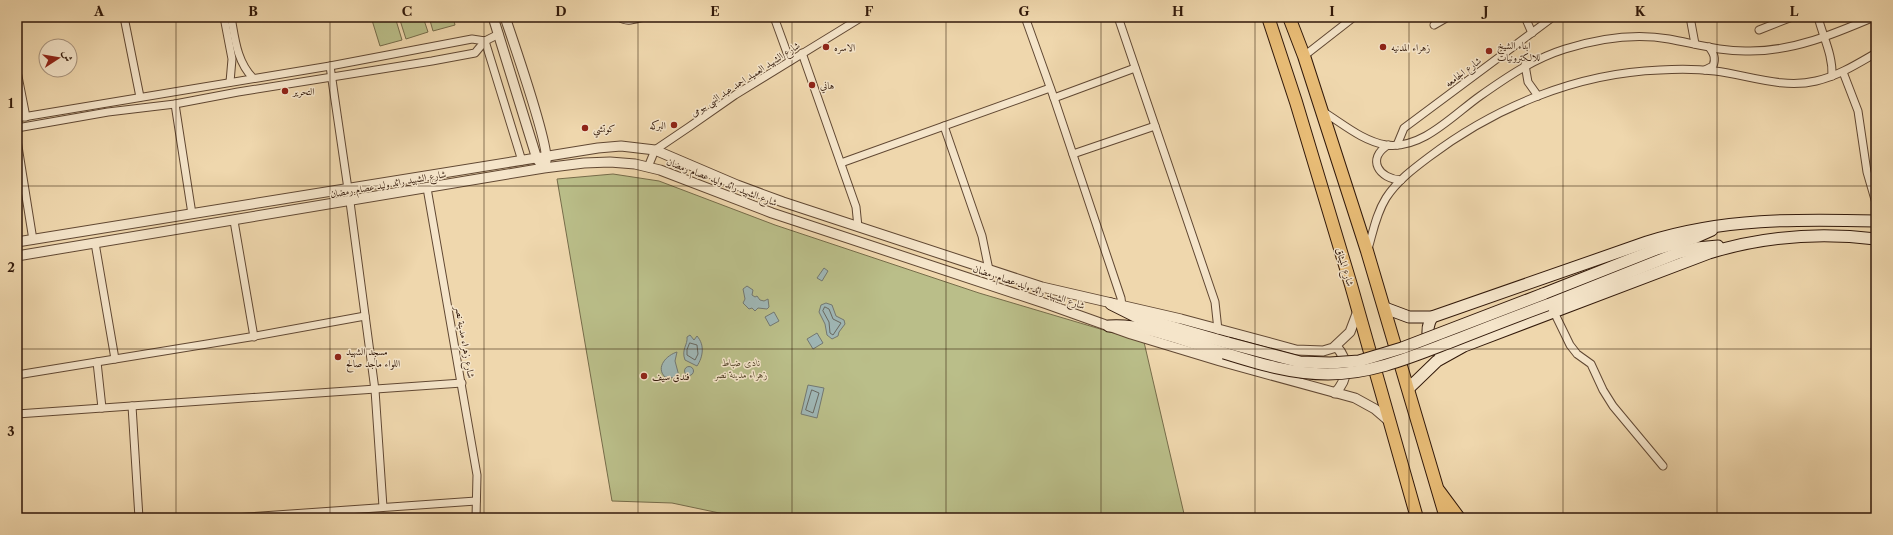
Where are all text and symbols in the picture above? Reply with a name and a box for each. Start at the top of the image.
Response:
text: A [93,3,105,19]
text: B [248,3,258,19]
text: C [402,3,412,19]
text: D [555,3,567,19]
text: E [710,3,720,19]
text: F [865,3,874,19]
text: G [1018,3,1030,19]
text: H [1172,3,1184,19]
text: I [1329,3,1335,19]
text: J [1481,3,1489,19]
text: K [1635,3,1646,19]
text: L [1790,3,1799,19]
north arrow [38,38,78,78]
street label: شارع الشهيد العميد احمد عبد النبى بيومى [688,38,804,122]
place label: ابناء الشيخ للالكترونيات [1497,39,1541,64]
place label: الاسره [834,41,855,54]
place label: زهراء المدنيه [1391,41,1430,54]
marker: الاسره [821,42,831,52]
marker: زهراء المدنيه [1378,42,1388,52]
marker: ابناء الشيخ للالكترونيات [1484,46,1494,56]
text: ش [60,49,76,63]
street label: شارع الجامعه [1442,54,1486,92]
place label: هاني [820,79,834,94]
marker: هاني [807,80,817,90]
place label: التحرير [292,85,314,98]
marker: التحرير [280,86,290,96]
text: 1 [8,95,14,111]
place label: البركه [649,119,666,132]
marker: البركه [669,120,679,130]
place label: كوتشي [593,122,615,138]
marker: كوتشي [580,123,590,133]
street label: شارع الشهيد رائد وليد عصام رمضان [664,155,780,212]
street label: شارع الشهيد رائد وليد عصام رمضان [329,167,448,204]
street label: شارع الميثاق [1330,246,1357,289]
text: 2 [7,259,15,275]
street label: شارع الشهيد رائد وليد عصام رمضان [970,262,1087,315]
street label: شارع زهراء مدينة نصر [449,304,478,380]
place label: مسجد الشهيد اللواء ماجد صالح [346,345,400,373]
marker: مسجد الشهيد اللواء ماجد صالح [333,352,343,362]
park label: نادى ضباط زهراء مدينة نصر [713,356,768,381]
place label: فندق سيف [652,370,690,383]
marker: فندق سيف [639,371,649,381]
text: 3 [7,423,15,439]

